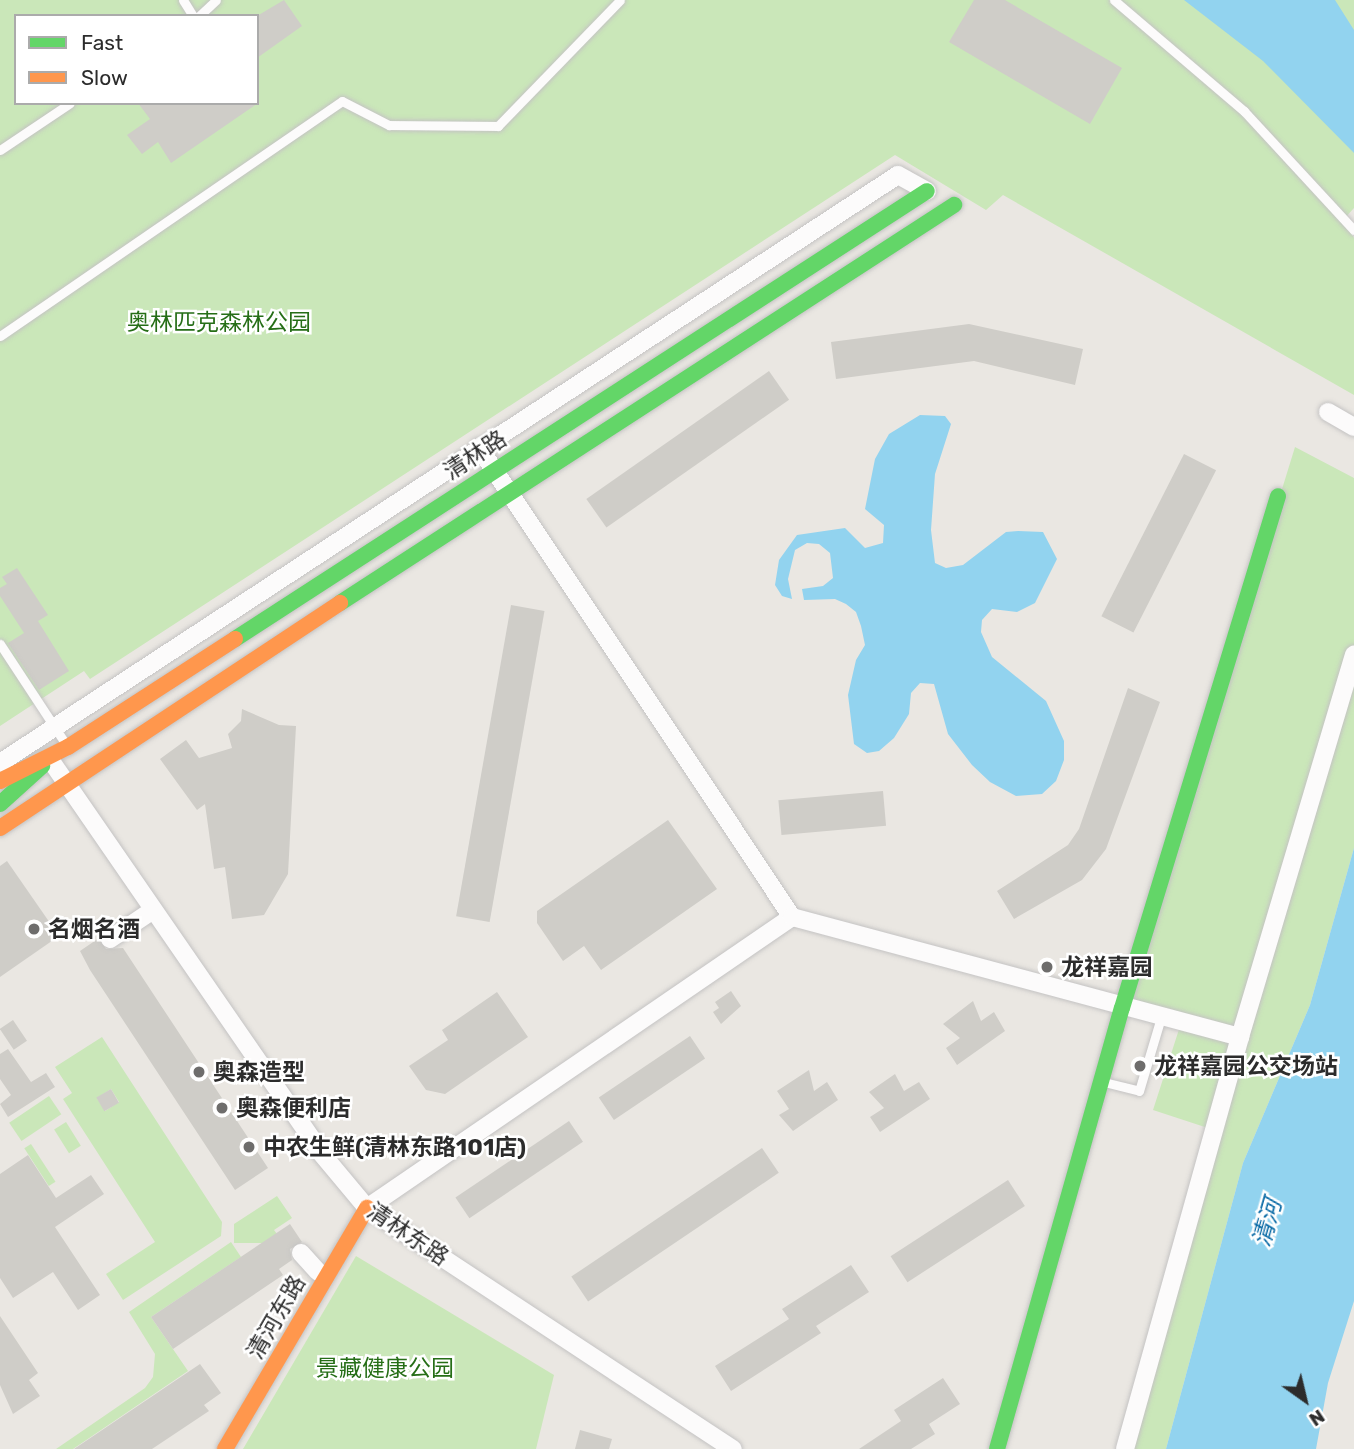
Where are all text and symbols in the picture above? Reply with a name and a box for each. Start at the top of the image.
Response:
legend [14,14,259,105]
text: Fast [81,30,123,55]
text: Slow [81,65,128,90]
park label: 奥林匹克森林公园 [127,308,311,336]
street label: 清林路 [439,425,511,485]
place label: 名烟名酒 [48,915,140,943]
marker: 名烟名酒 [26,921,42,937]
place label: 龙祥嘉园 [1061,953,1153,981]
marker: 龙祥嘉园 [1039,959,1055,975]
place label: 龙祥嘉园公交场站 [1154,1052,1338,1080]
place label: 奥森造型 [213,1058,305,1086]
marker: 龙祥嘉园公交场站 [1132,1058,1148,1074]
marker: 奥森造型 [191,1064,207,1080]
place label: 奥森便利店 [236,1094,351,1122]
marker: 奥森便利店 [214,1100,230,1116]
place label: 中农生鲜(清林东路101店) [263,1133,526,1161]
marker: 中农生鲜(清林东路101店) [241,1139,257,1155]
water label: 清河 [1248,1196,1288,1250]
street label: 清林东路 [362,1197,454,1271]
street label: 清河东路 [241,1270,311,1364]
park label: 景藏健康公园 [316,1354,454,1382]
north arrow [1270,1365,1340,1435]
text: N [1305,1404,1329,1431]

